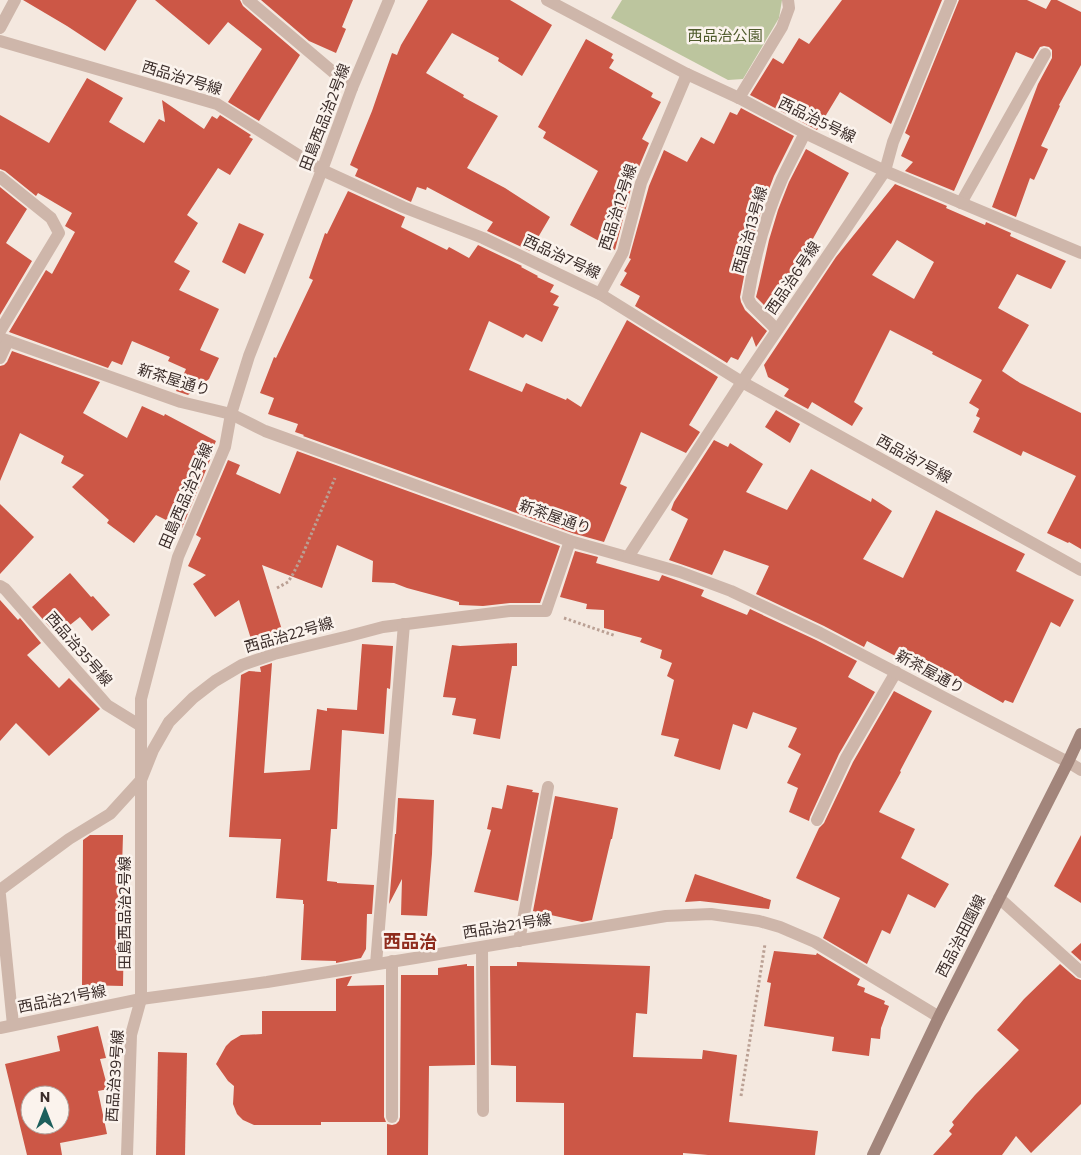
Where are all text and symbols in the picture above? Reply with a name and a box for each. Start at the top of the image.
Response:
park label: 西品治公園 [687,26,763,44]
street label: 西品治7号線 [140,56,225,98]
street label: 田島西品治2号線 [295,61,353,173]
street label: 西品治5号線 [776,93,859,146]
street label: 西品治12号線 [595,161,639,252]
street label: 西品治13号線 [728,184,770,275]
street label: 西品治7号線 [521,230,604,282]
street label: 西品治6号線 [761,238,823,317]
street label: 新茶屋通り [136,359,213,399]
street label: 西品治7号線 [874,430,955,486]
street label: 田島西品治2号線 [155,440,216,551]
street label: 新茶屋通り [517,495,594,537]
street label: 西品治35号線 [43,608,117,689]
street label: 西品治22号線 [242,613,335,655]
street label: 新茶屋通り [893,646,968,697]
street label: 田島西品治2号線 [115,856,133,970]
street label: 西品治田園線 [932,891,989,980]
street label: 西品治21号線 [461,909,553,941]
district label: 西品治 [383,930,437,952]
street label: 西品治21号線 [16,981,108,1015]
street label: 西品治39号線 [102,1029,126,1123]
north arrow [20,1085,70,1135]
text: N [40,1088,50,1105]

